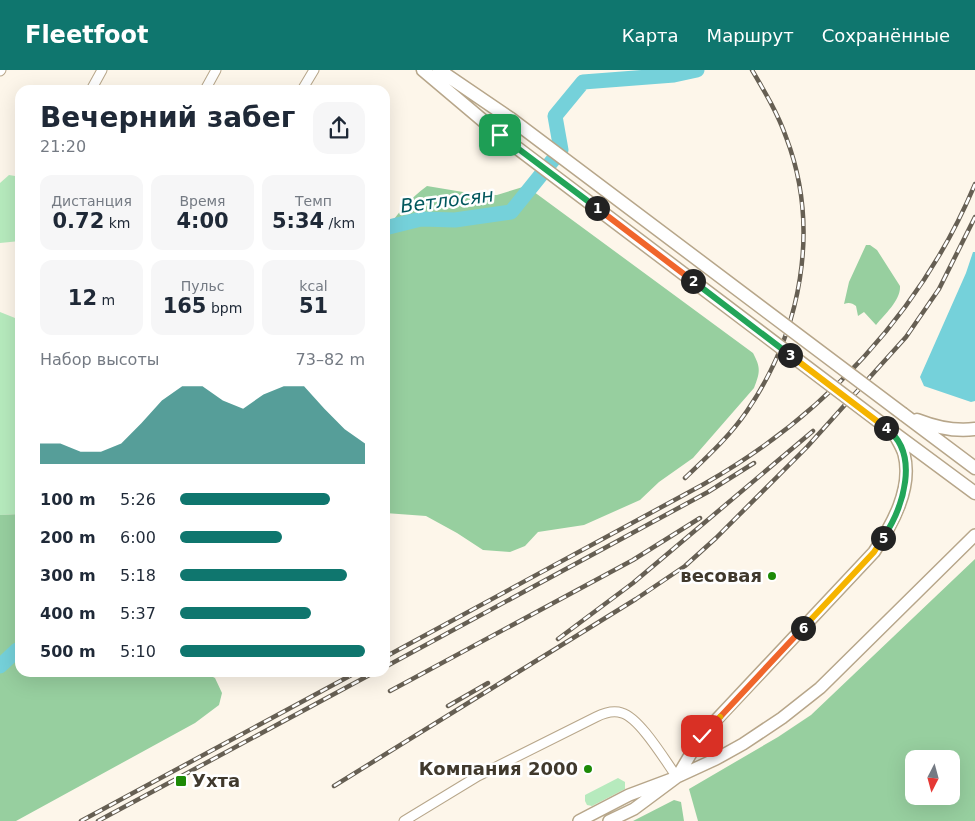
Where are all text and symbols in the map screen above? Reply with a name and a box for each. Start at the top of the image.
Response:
text: Fleetfoot [25,21,149,49]
text: Карта [622,25,679,46]
text: Маршрут [707,25,794,46]
text: Сохранённые [822,25,950,46]
text: Вечерний забег [40,101,295,134]
button: share [313,102,365,154]
pin [479,114,521,156]
icon: arrive [486,121,514,149]
text: 21:20 [40,137,86,156]
water label: Ветлосян [399,183,495,217]
text: Дистанция [51,193,132,209]
text: Время [179,193,226,209]
text: Темп [295,193,332,209]
pin: 1 [584,196,610,220]
text: 1 [593,200,602,216]
text: 0.72 [52,209,104,233]
text: 4:00 [176,209,229,233]
text: 5:34 [272,209,324,233]
text: km [104,215,131,231]
text: /km [324,215,355,231]
pin: 2 [680,268,706,294]
text: 2 [689,273,698,289]
text: Пульс [181,278,224,294]
text: kcal [299,278,328,294]
text: 12 [68,286,97,310]
text: m [97,292,115,308]
text: 165 [163,294,206,318]
text: 51 [299,294,328,318]
text: bpm [206,300,242,316]
pin: 3 [778,342,802,368]
text: 3 [786,347,795,363]
text: Набор высоты [40,350,159,369]
text: 73–82 m [296,350,365,369]
pin: 4 [874,416,898,440]
text: 4 [882,420,891,436]
text: 100 m [40,490,96,509]
text: 5:26 [120,490,156,509]
pin: 5 [870,526,896,550]
text: 200 m [40,528,96,547]
text: 6:00 [120,528,156,547]
text: 5 [879,530,888,546]
place label: весовая [680,565,762,586]
text: 300 m [40,566,96,585]
text: 5:18 [120,566,156,585]
marker: весовая [766,570,778,582]
text: 400 m [40,604,96,623]
text: 5:37 [120,604,156,623]
pin: 6 [790,616,816,640]
text: 6 [799,620,808,636]
text: 500 m [40,642,96,661]
text: 5:10 [120,642,156,661]
pin [681,715,723,757]
icon: check [688,722,716,750]
north arrow [905,750,960,805]
map controls [905,750,960,805]
place label: Компания 2000 [419,758,578,779]
marker: Компания 2000 [582,763,594,775]
place label: Ухта [192,770,240,791]
marker: Ухта [174,774,188,788]

